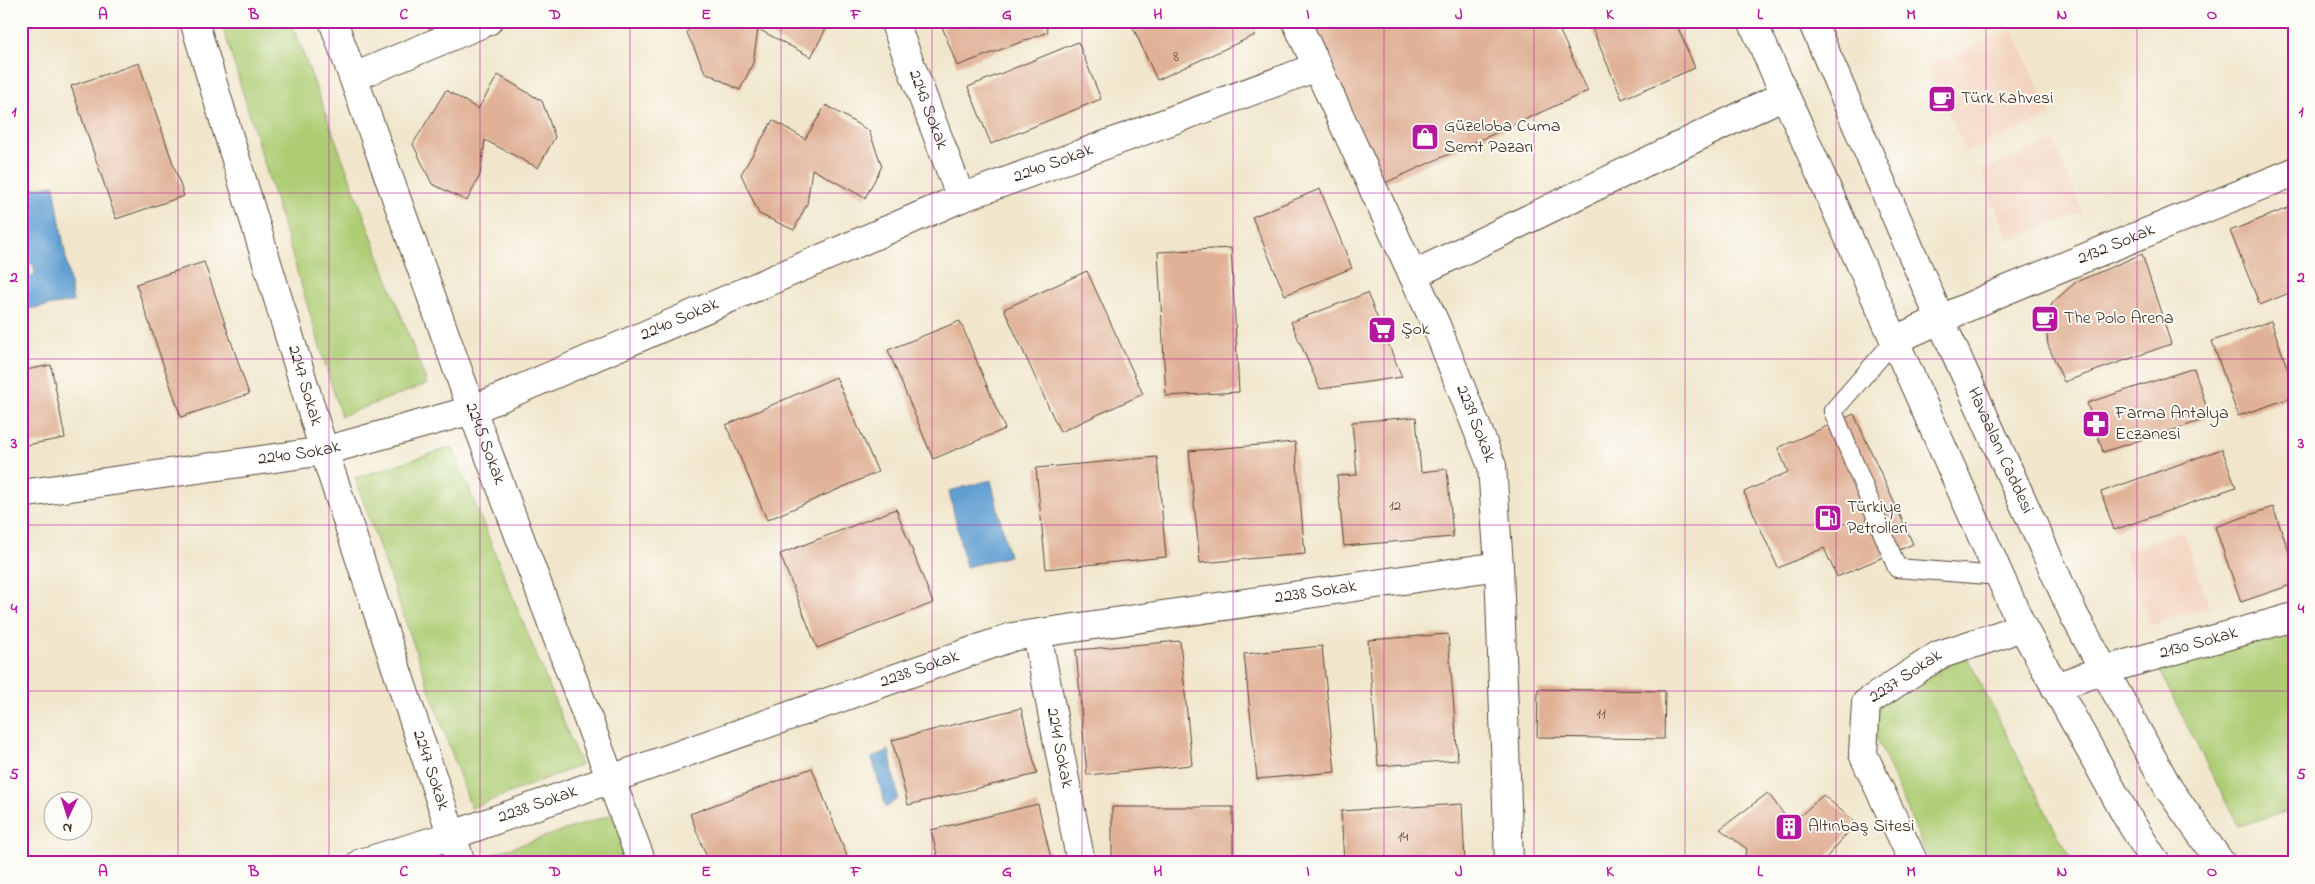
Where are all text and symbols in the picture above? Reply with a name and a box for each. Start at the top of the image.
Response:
text: A [98,3,108,27]
text: B [248,3,260,27]
text: C [400,3,409,27]
text: D [548,3,561,27]
text: E [701,3,711,27]
text: F [850,3,862,27]
text: G [1002,3,1012,27]
text: H [1153,3,1163,27]
text: I [1306,3,1310,27]
text: J [1455,3,1463,27]
text: K [1606,3,1615,27]
text: L [1757,3,1764,27]
text: M [1906,3,1916,27]
text: N [2057,3,2068,27]
text: O [2207,3,2218,27]
house number: 8 [1173,46,1179,68]
street label: 2243 Sokak [901,66,955,153]
cafe icon: Türk Kahvesi [1927,84,1957,114]
place label: Türk Kahvesi [1961,86,2053,112]
text: 1 [11,100,17,124]
text: 1 [2298,100,2304,124]
place label: Güzeloba Cuma Semt Pazarı [1444,114,1561,161]
shop icon: Güzeloba Cuma Semt Pazarı [1410,122,1440,152]
street label: 2240 Sokak [1010,137,1097,191]
street label: 2132 Sokak [2074,217,2159,272]
text: 2 [9,266,18,290]
text: 2 [2296,266,2305,290]
street label: 2240 Sokak [636,291,723,348]
cafe icon: The Polo Arena [2030,304,2060,334]
place label: The Polo Arena [2064,306,2174,332]
supermarket icon: Şok [1367,315,1397,345]
place label: Şok [1401,317,1429,343]
street label: 2247 Sokak [280,342,329,429]
street label: 2239 Sokak [1448,381,1502,466]
street label: Havaalanı Caddesi [1960,383,2040,518]
street label: 2245 Sokak [457,399,512,489]
place label: Farma Antalya Eczanesi [2114,401,2229,448]
pharmacy icon: Farma Antalya Eczanesi [2081,409,2111,439]
text: 3 [10,432,18,456]
text: 3 [2297,432,2305,456]
street label: 2240 Sokak [256,434,344,473]
house number: 12 [1389,495,1402,517]
place label: Türkiye Petrolleri [1847,495,1908,542]
fuel station icon: Türkiye Petrolleri [1813,503,1843,533]
street label: 2238 Sokak [1273,574,1358,612]
text: 4 [10,597,18,621]
text: 4 [2297,597,2305,621]
street label: 2130 Sokak [2156,620,2241,667]
street label: 2237 Sokak [1864,643,1948,711]
street label: 2238 Sokak [876,644,963,696]
house number: 11 [1596,703,1606,725]
street label: 2241 Sokak [1038,705,1079,790]
street label: 2247 Sokak [405,727,456,814]
text: 5 [9,763,19,787]
text: 5 [2296,763,2306,787]
street label: 2238 Sokak [494,779,581,831]
north arrow [42,792,92,842]
building icon: Altınbaş Sitesi [1774,812,1804,842]
place label: Altınbaş Sitesi [1808,814,1914,840]
text: N [62,817,73,838]
house number: 14 [1398,826,1408,848]
text: A [98,860,108,884]
text: B [248,860,260,884]
text: C [400,860,409,884]
text: D [548,860,561,884]
text: E [701,860,711,884]
text: F [850,860,862,884]
text: G [1002,860,1012,884]
text: H [1153,860,1163,884]
text: I [1306,860,1310,884]
text: J [1455,860,1463,884]
text: K [1606,860,1615,884]
text: L [1757,860,1764,884]
text: M [1906,860,1916,884]
text: N [2057,860,2068,884]
text: O [2207,860,2218,884]

